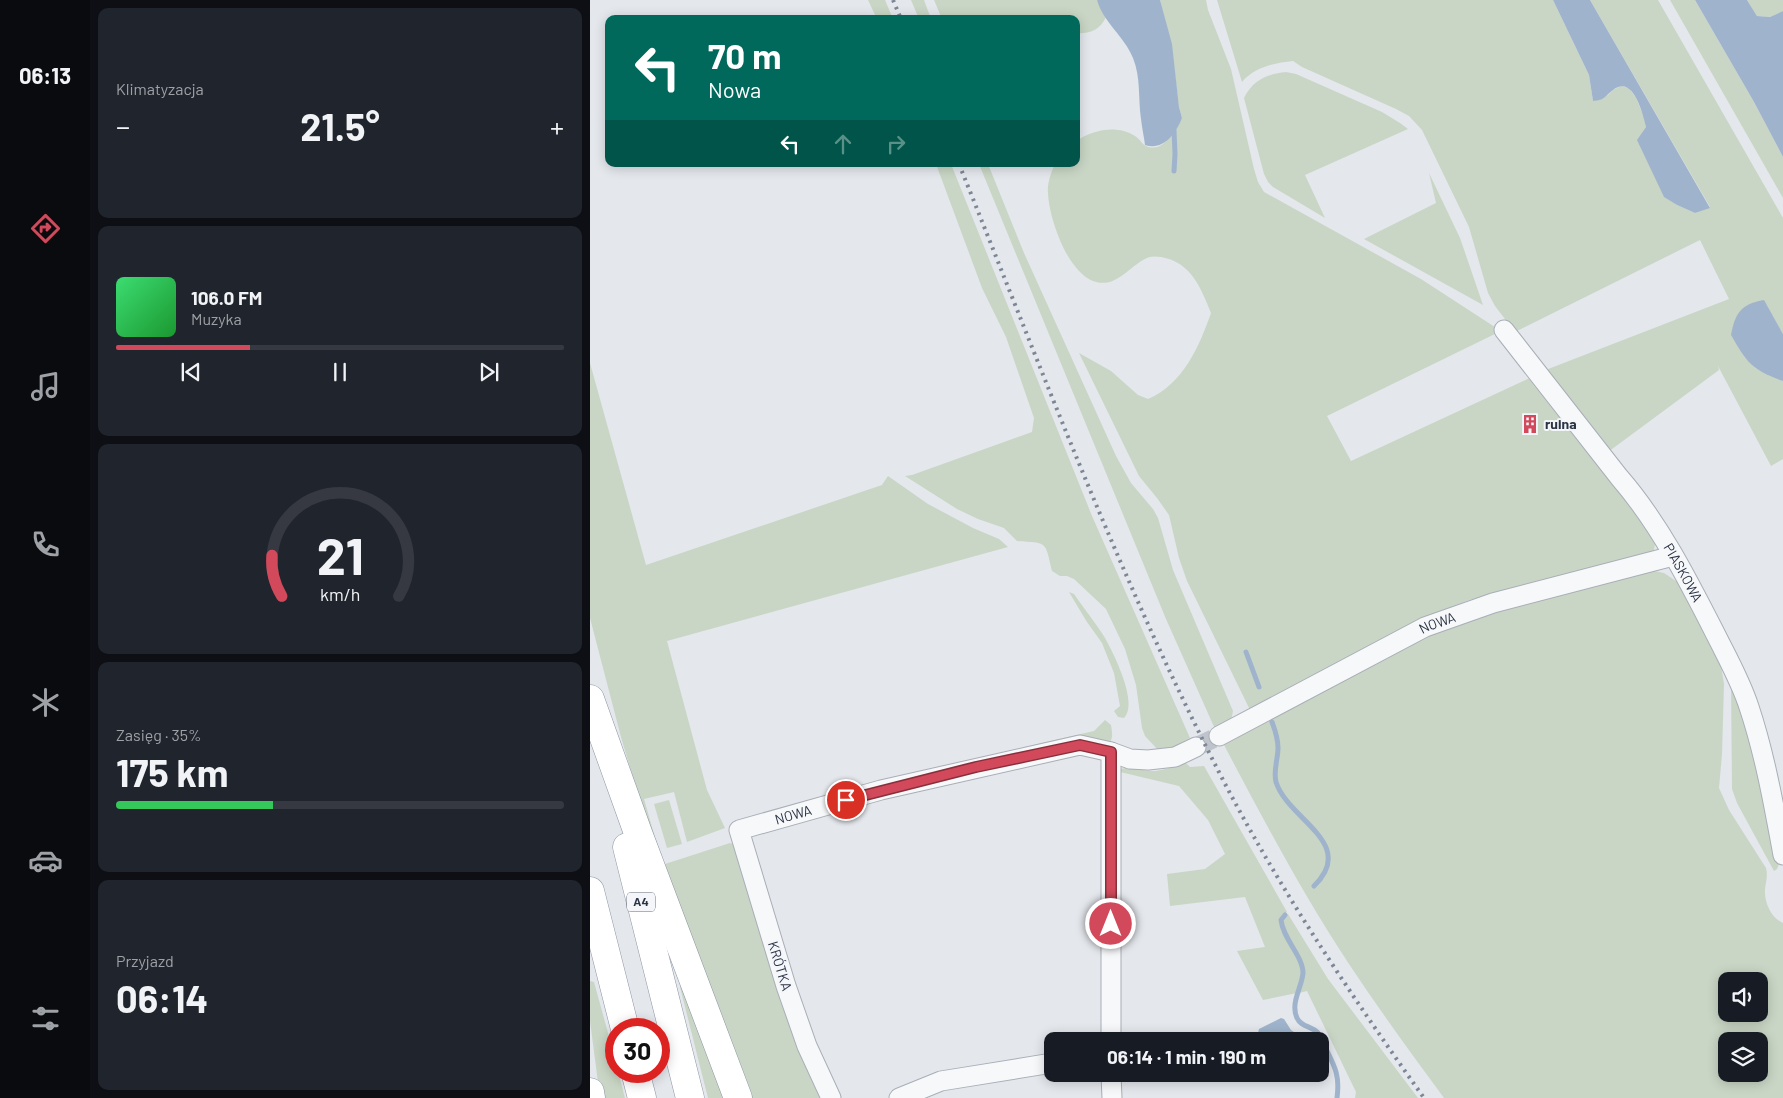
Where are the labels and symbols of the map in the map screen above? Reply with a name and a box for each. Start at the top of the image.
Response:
building icon: ruina [1519,413,1541,435]
place label: ruina [1545,415,1577,432]
street label: PIASKOWA [1660,540,1707,605]
street label: NOWA [1416,608,1458,637]
pin [825,779,867,821]
street label: NOWA [773,801,814,828]
road number: A4 [627,892,655,912]
position arrow [1084,897,1136,949]
street label: KRÓTKA [765,939,796,993]
speed limit sign: 30 [605,1018,670,1083]

